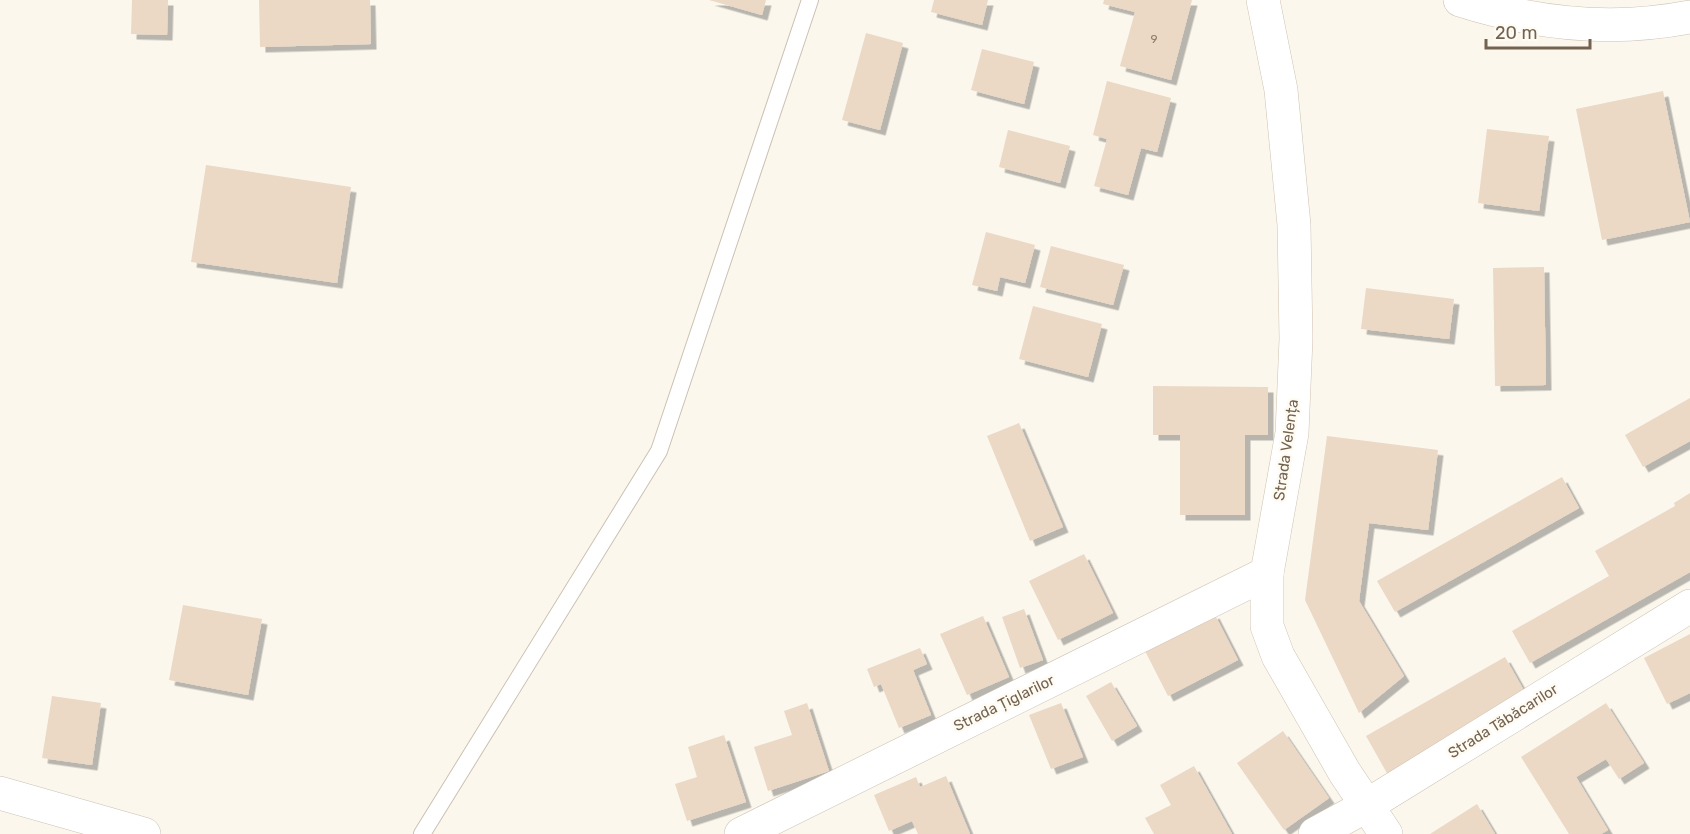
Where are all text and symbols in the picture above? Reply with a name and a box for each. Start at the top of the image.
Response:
scale bar [1486,12,1590,50]
text: 20 m [1495,22,1537,44]
house number: 9 [1150,32,1158,46]
street label: Strada Velența [1270,398,1302,502]
street label: Strada Țiglarilor [951,671,1058,735]
street label: Strada Tăbăcarilor [1445,680,1562,762]

